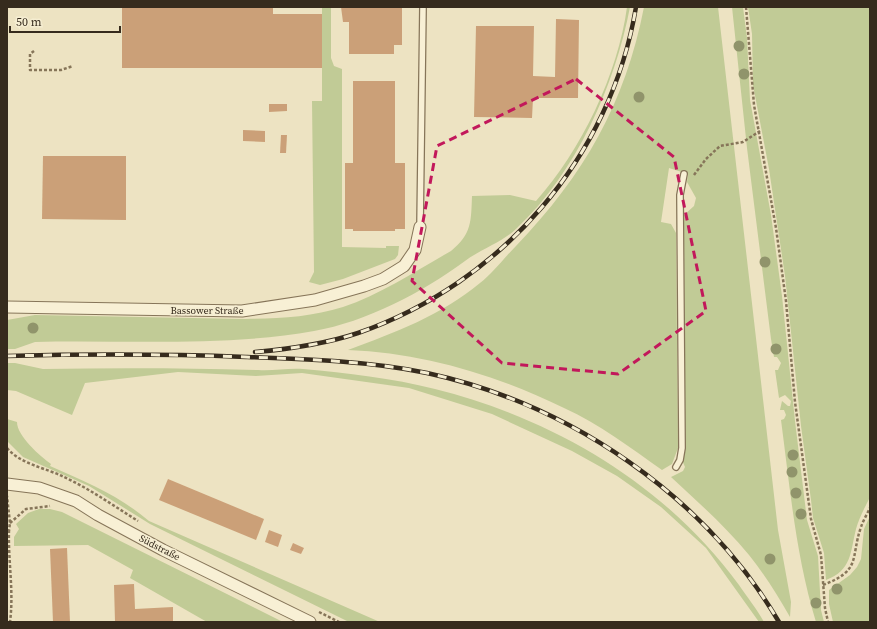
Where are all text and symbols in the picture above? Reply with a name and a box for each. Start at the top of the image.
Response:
scale bar [10,8,120,34]
text: 50 m [16,14,42,30]
street label: Bassower Straße [170,304,244,317]
street label: Südstraße [137,532,182,563]

